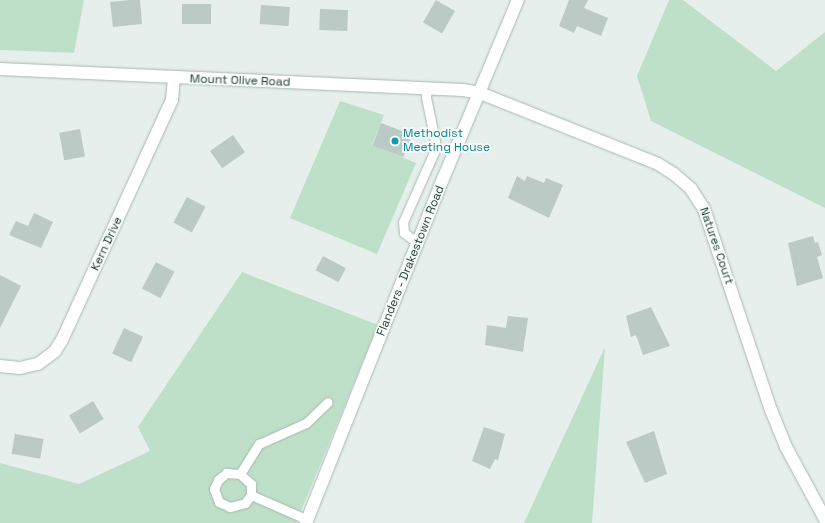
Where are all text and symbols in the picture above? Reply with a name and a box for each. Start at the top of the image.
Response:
street label: Mount Olive Road [189,72,291,90]
place label: Methodist Meeting House [403,127,490,155]
marker: Methodist Meeting House [390,136,400,146]
street label: Flanders - Drakestown Road [374,183,448,339]
street label: Natures Court [696,206,736,286]
street label: Kern Drive [88,215,126,273]

